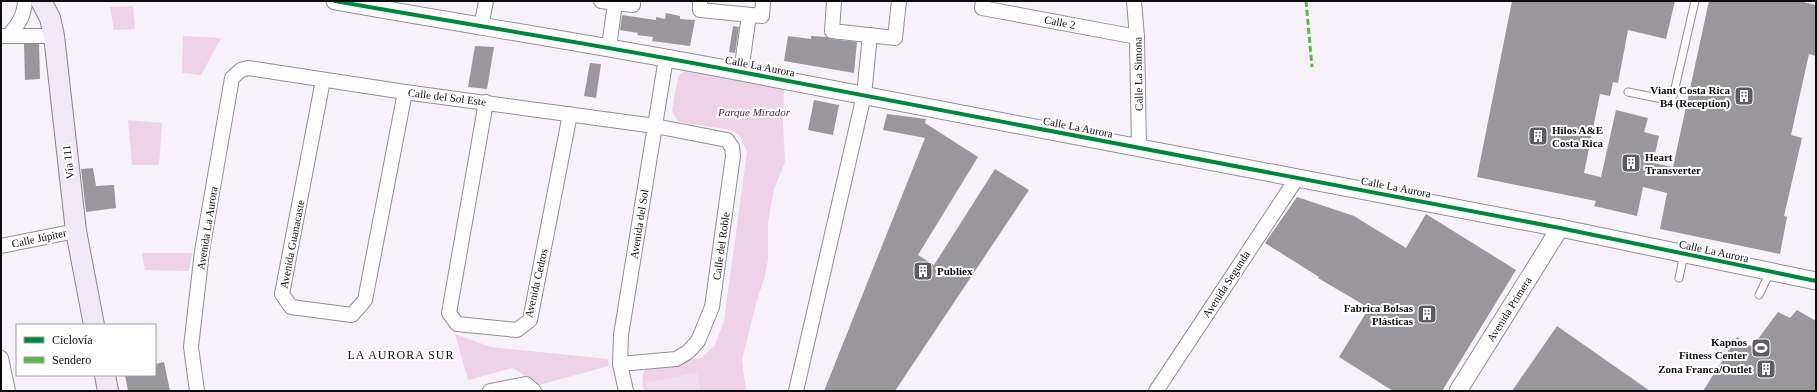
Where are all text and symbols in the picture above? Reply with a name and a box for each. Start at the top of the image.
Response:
street label: Calle 2 [1043,13,1077,31]
street label: Calle La Simona [1131,37,1145,111]
street label: Calle La Aurora [724,53,796,79]
place label: Viant Costa Rica B4 (Reception) [1650,84,1730,110]
building icon: Viant Costa Rica B4 (Reception) [1733,85,1755,107]
street label: Calle del Sol Este [407,86,487,108]
park label: Parque Mirador [717,106,791,118]
street label: Calle La Aurora [1042,114,1114,140]
place label: Hilos A&E Costa Rica [1552,124,1604,149]
building icon: Hilos A&E Costa Rica [1527,125,1549,147]
street label: Vía 111 [60,144,76,180]
place label: Heart Transverter [1645,151,1701,176]
building icon: Heart Transverter [1620,152,1642,174]
street label: Calle La Aurora [1360,174,1432,200]
street label: Avenida La Aurora [194,185,220,270]
street label: Avenida del Sol [628,188,650,260]
street label: Avenida Guanacaste [278,199,306,289]
street label: Calle del Roble [710,211,732,281]
street label: Calle Júpiter [10,226,68,250]
street label: Calle La Aurora [1678,238,1750,264]
street label: Avenida Cedros [522,247,550,319]
street label: Avenida Segunda [1200,248,1252,320]
building icon: Publiex [912,260,934,282]
place label: Publiex [937,265,973,277]
street label: Avenida Primera [1484,274,1534,344]
place label: Fabrica Bolsas Plásticas [1344,302,1414,327]
building icon: Fabrica Bolsas Plásticas [1416,303,1438,325]
legend [16,324,156,376]
text: Ciclovía [52,333,93,347]
place label: Kapnos Fitness Center [1679,336,1748,361]
sports icon: Kapnos Fitness Center [1750,337,1772,359]
district label: LA AURORA SUR [347,348,455,362]
text: Sendero [52,353,91,367]
building icon: Zona Franca/Outlet [1755,358,1777,380]
place label: Zona Franca/Outlet [1658,363,1752,375]

